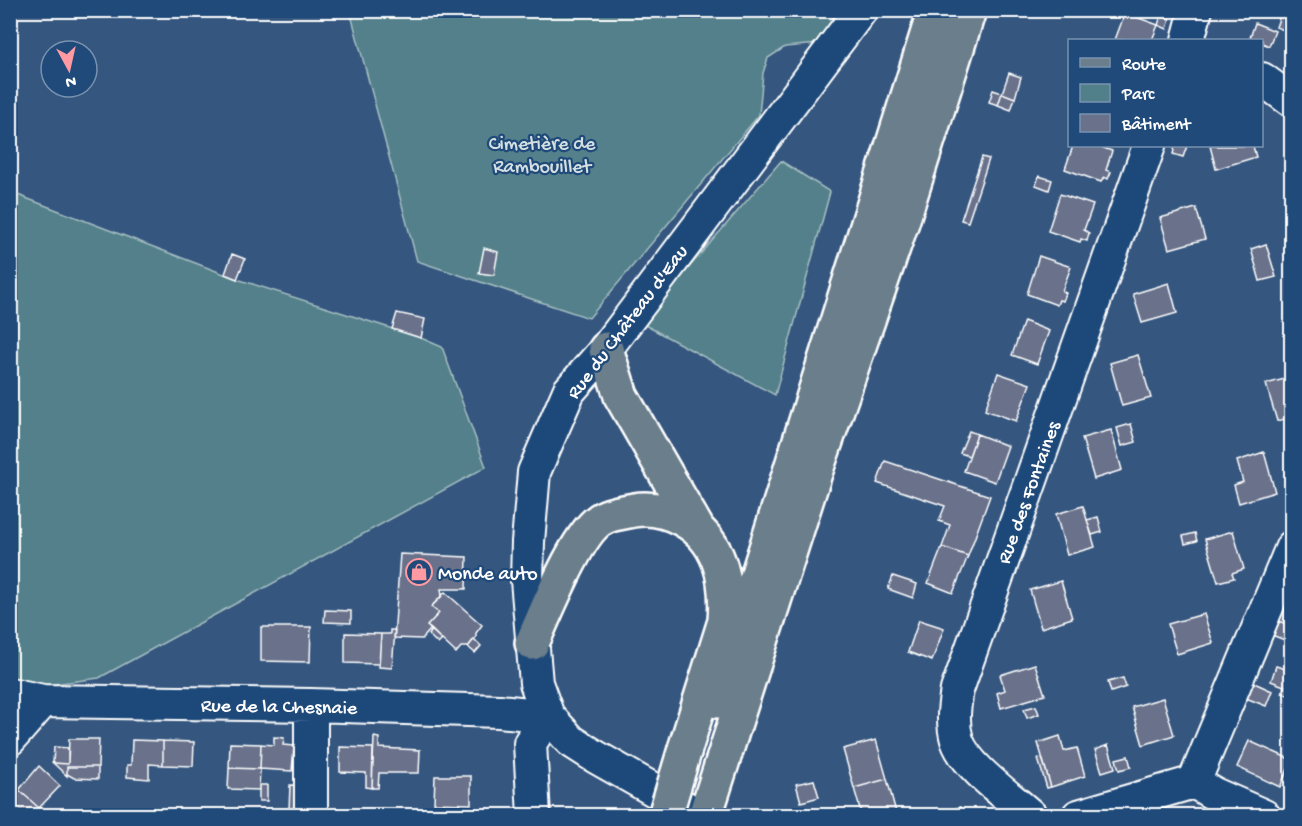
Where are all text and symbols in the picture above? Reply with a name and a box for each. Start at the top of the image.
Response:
north arrow [39,39,99,99]
legend [1068,39,1263,147]
text: Route [1122,55,1167,76]
text: N [64,70,77,91]
text: Parc [1121,85,1155,106]
text: Bâtiment [1121,115,1192,136]
park label: Cimetière de Rambouillet [489,134,596,180]
street label: Rue du Château d'Eau [563,241,695,405]
street label: Rue des Fontaines [994,418,1067,568]
shop icon: Monde auto [404,557,434,587]
place label: Monde auto [438,564,538,587]
street label: Rue de la Chesnaie [201,696,358,721]

